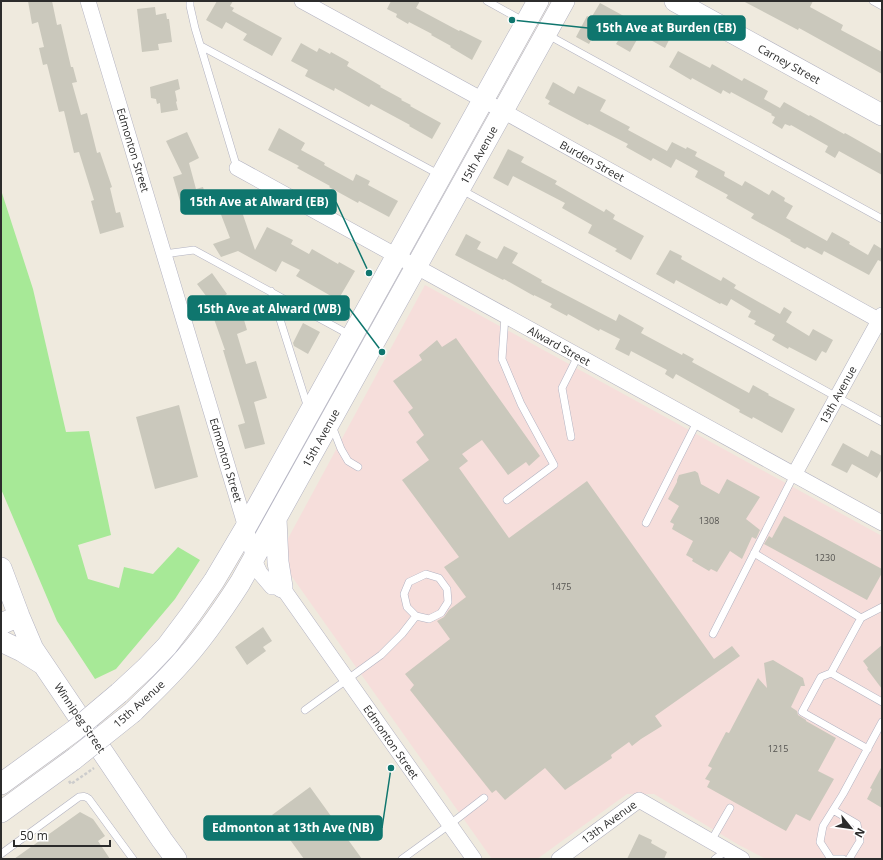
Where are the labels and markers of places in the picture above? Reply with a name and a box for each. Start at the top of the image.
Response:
callout: 15th Ave at Burden (EB) [588,16,745,40]
callout: 15th Ave at Alward (EB) [181,190,336,214]
callout: 15th Ave at Alward (WB) [188,296,349,320]
callout: Edmonton at 13th Ave (NB) [204,816,382,840]

